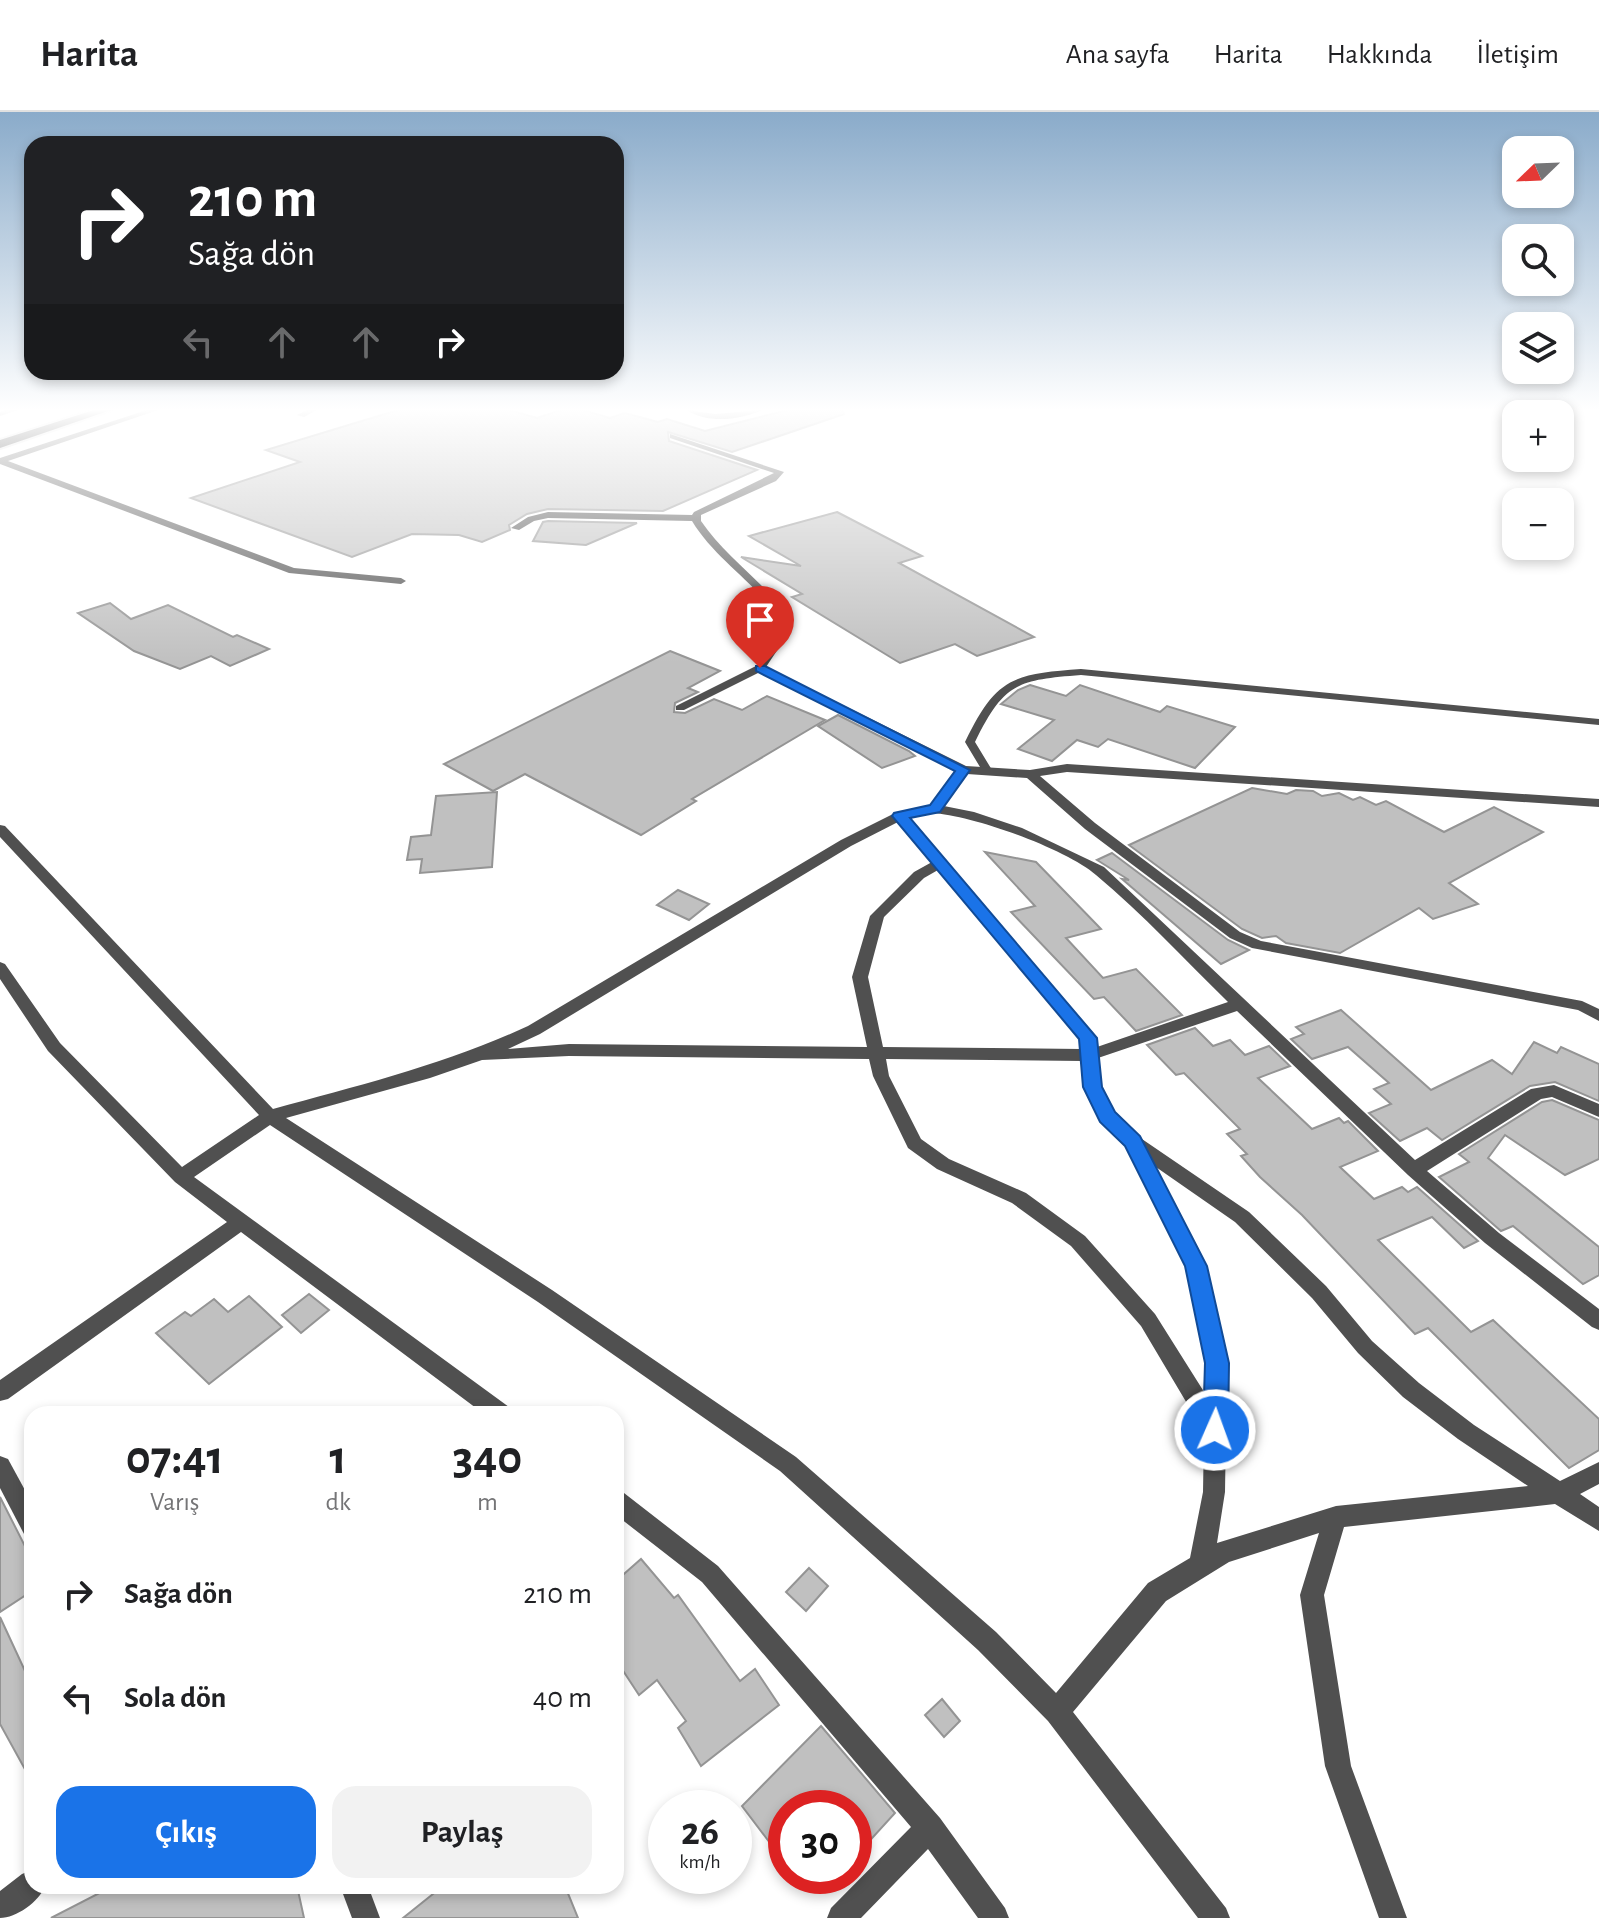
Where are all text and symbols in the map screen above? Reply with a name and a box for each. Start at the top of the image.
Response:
text: Harita [40,36,138,74]
text: Ana sayfa [1066,41,1170,69]
text: Harita [1214,41,1283,69]
text: Hakkında [1327,41,1432,69]
text: İletişim [1476,41,1559,69]
north arrow [1502,136,1574,208]
map controls [1502,136,1574,560]
icon: right [56,168,160,272]
text: 210 m [188,171,317,227]
button: search [1502,224,1574,296]
text: Sağa dön [188,236,315,272]
button: layers [1502,312,1574,384]
icon: left [176,320,220,364]
icon: ahead [260,320,304,364]
icon: ahead [344,320,388,364]
icon: right [428,320,472,364]
button: + [1502,400,1574,472]
button: − [1502,488,1574,560]
pin [726,586,794,668]
icon: arrive [738,598,782,642]
position arrow [1173,1388,1257,1472]
text: 07:41 [126,1435,224,1483]
text: 1 [330,1435,347,1483]
text: 340 [452,1435,522,1483]
text: Varış [150,1489,199,1515]
text: dk [325,1489,351,1515]
text: m [477,1489,498,1515]
icon: right [56,1572,100,1616]
text: Sağa dön [124,1579,233,1609]
text: 210 m [523,1579,592,1609]
icon: left [56,1676,100,1720]
text: Sola dön [124,1683,226,1713]
text: 40 m [533,1683,592,1713]
button: Çıkış [56,1786,316,1878]
button: Paylaş [332,1786,592,1878]
speed limit sign: 30 [768,1790,872,1894]
text: 26 [681,1812,719,1852]
text: km/h [679,1852,721,1872]

